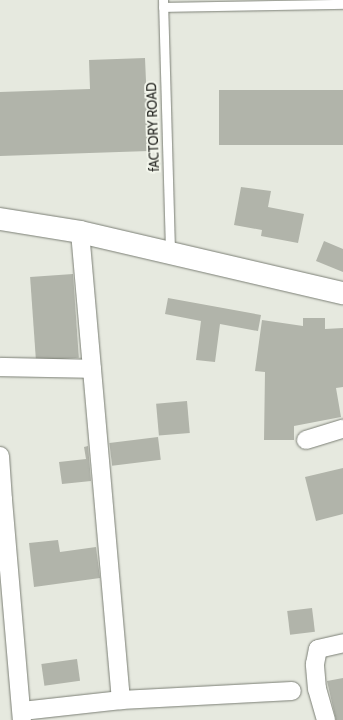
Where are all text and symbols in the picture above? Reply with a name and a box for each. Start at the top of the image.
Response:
street label: fACTORY ROAD [144,82,162,172]

